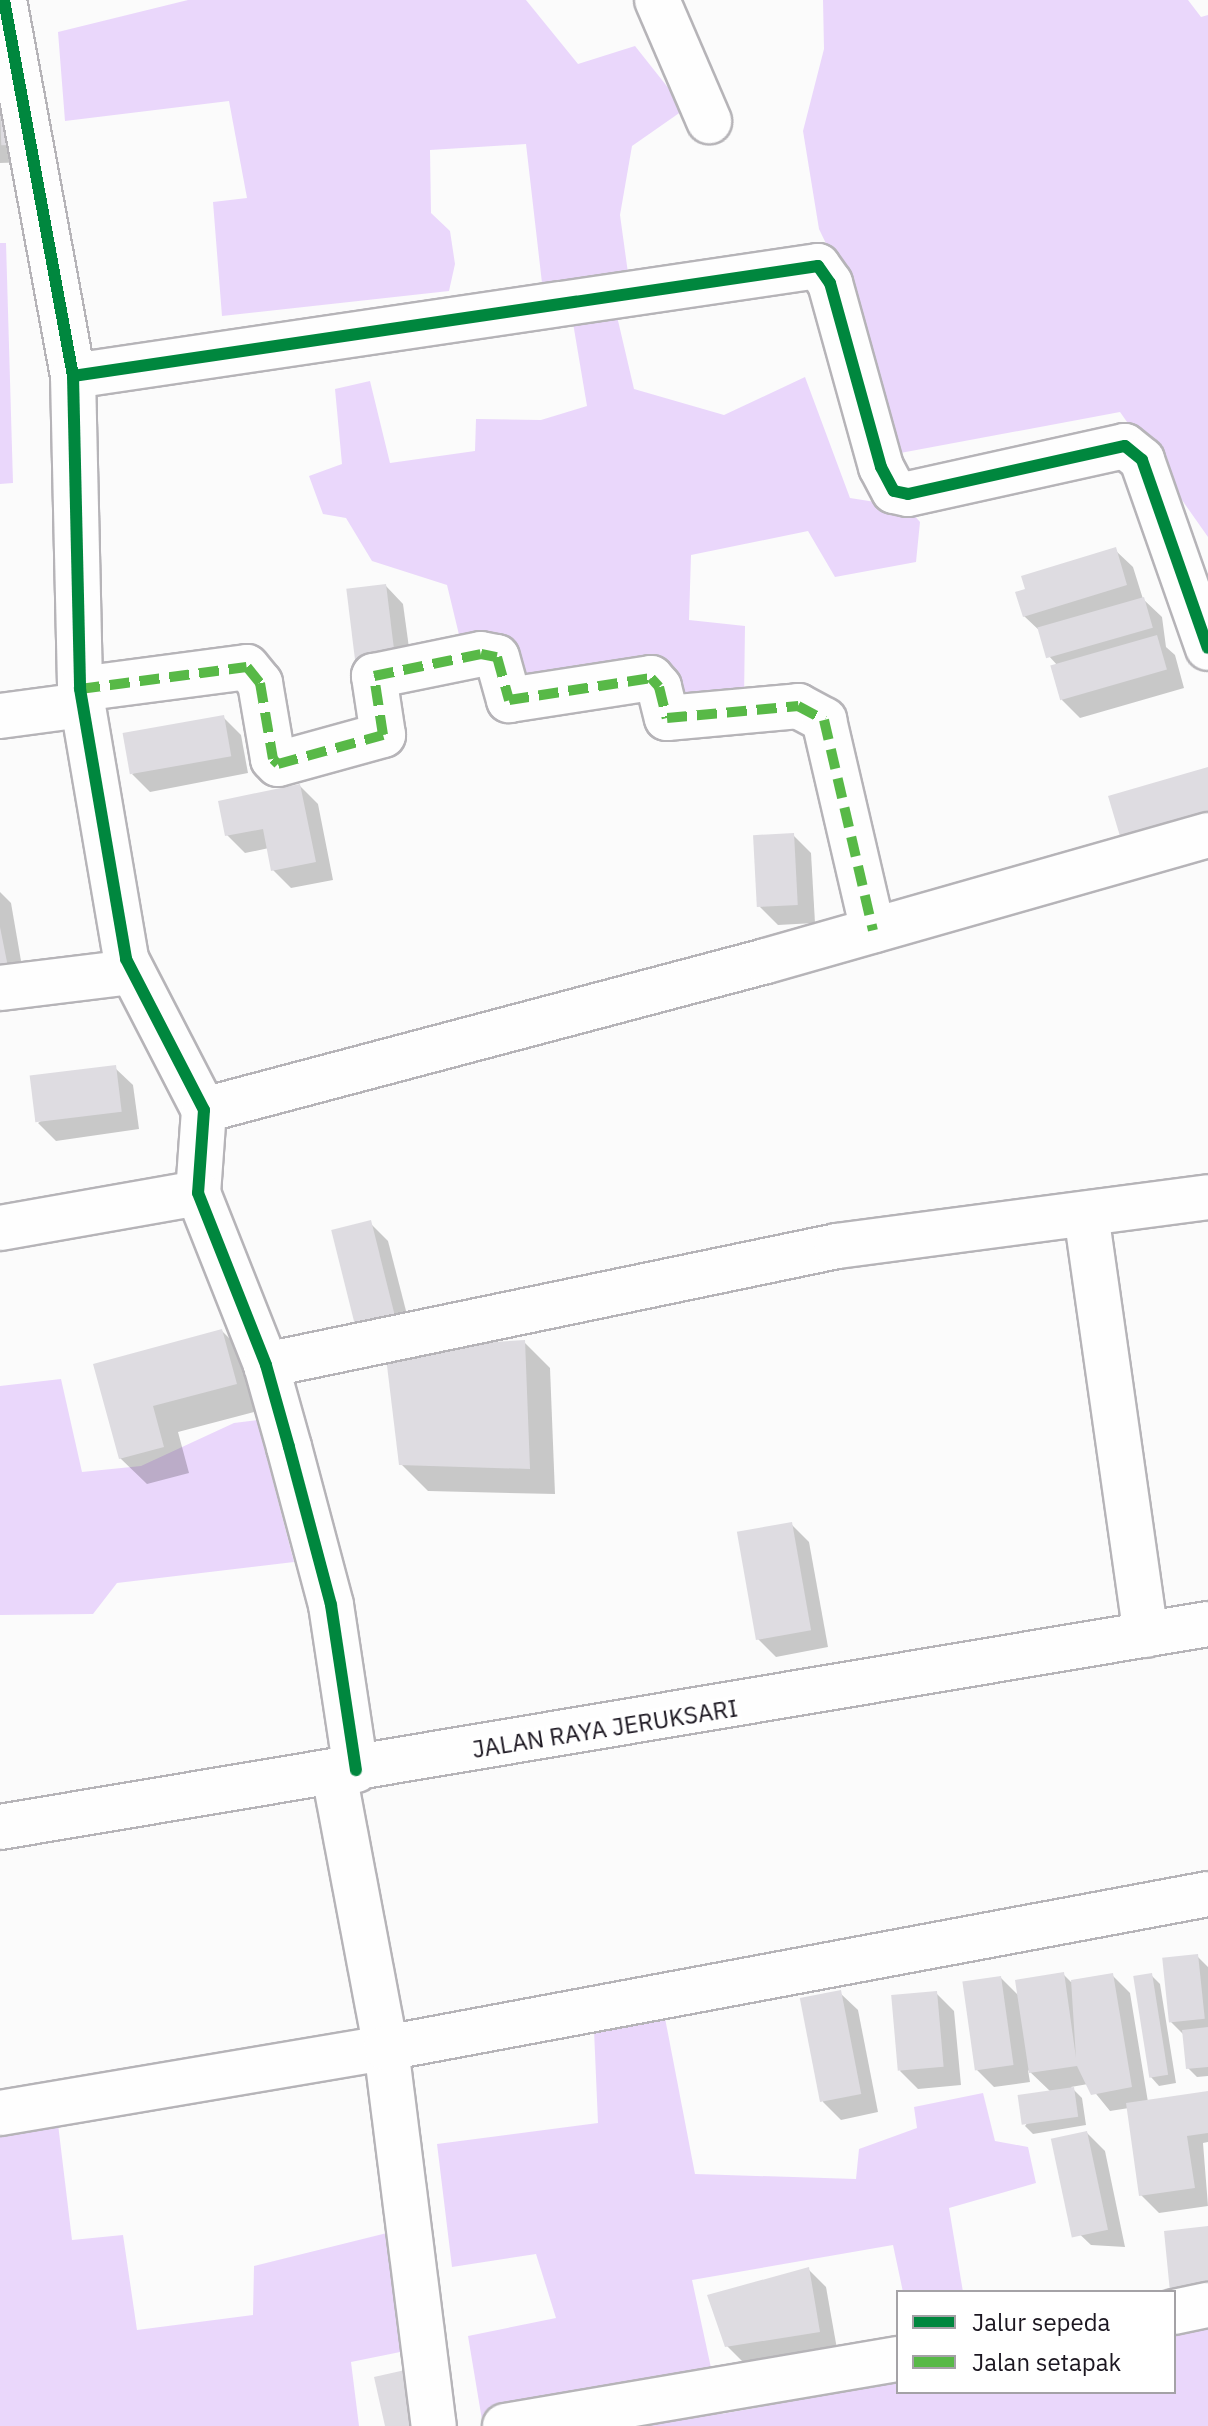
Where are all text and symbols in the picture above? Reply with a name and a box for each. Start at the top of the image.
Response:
street label: JALAN RAYA JERUKSARI [470,1694,740,1764]
legend [896,2290,1176,2394]
text: Jalur sepeda [972,2306,1110,2338]
text: Jalan setapak [972,2346,1121,2378]

